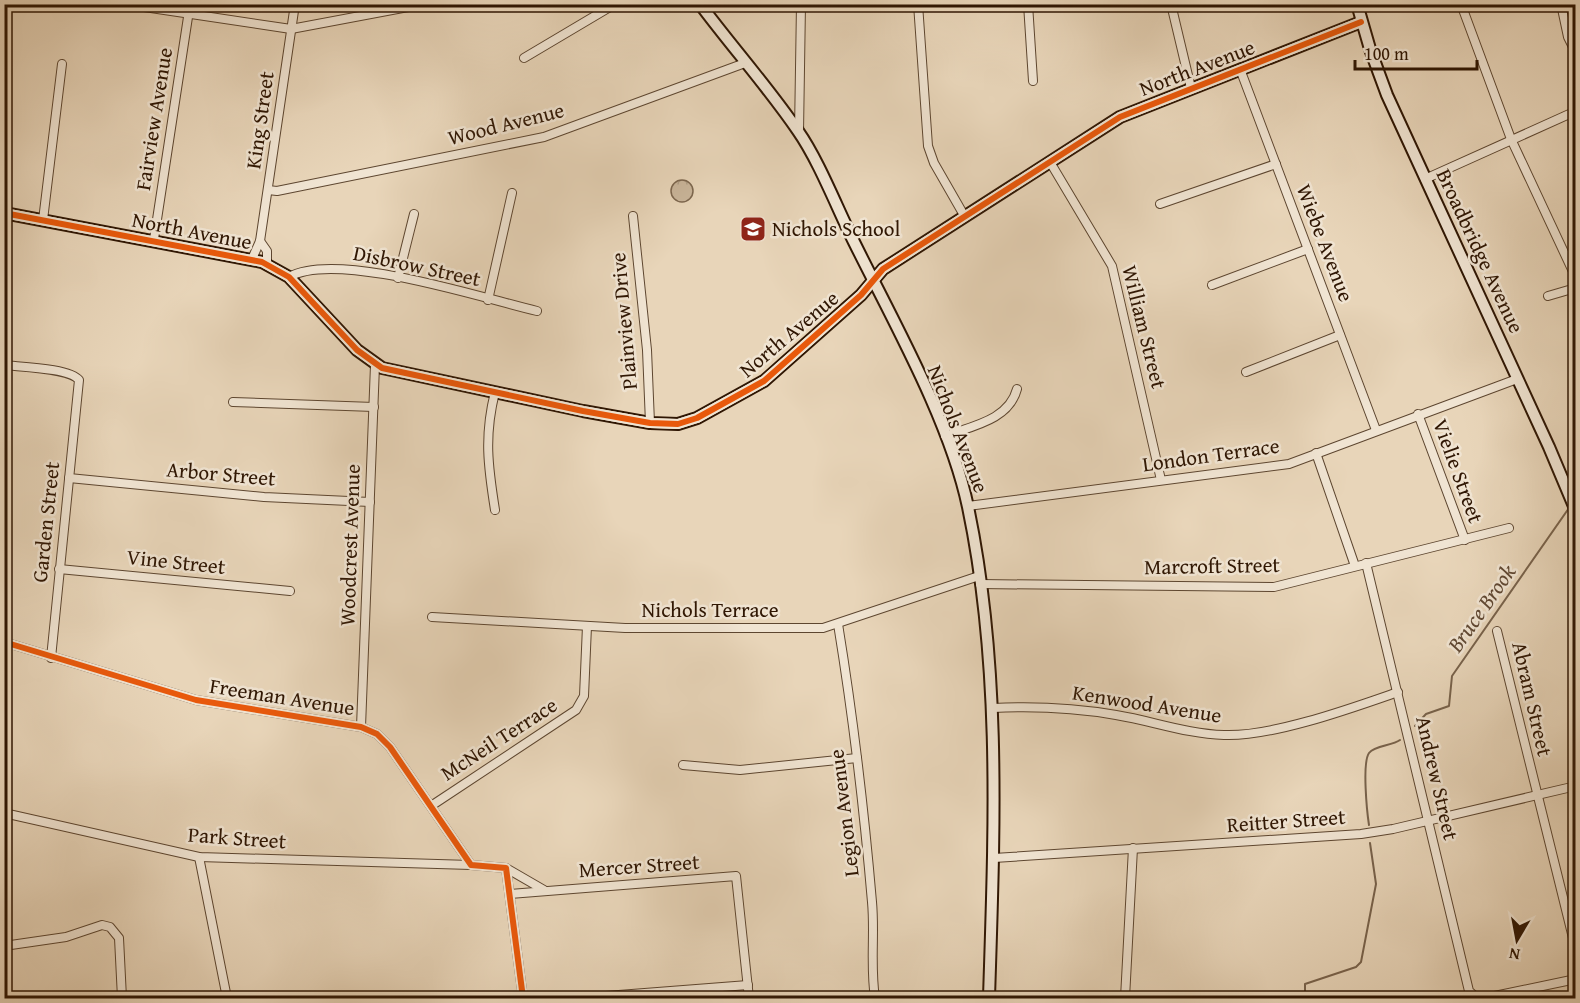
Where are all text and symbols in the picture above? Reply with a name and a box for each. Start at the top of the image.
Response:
street label: North Avenue [1135,31,1259,104]
scale bar [1355,33,1476,71]
text: 100 m [1364,40,1409,67]
street label: Fairview Avenue [127,45,180,193]
street label: King Street [237,69,282,171]
street label: Wood Avenue [444,94,567,153]
street label: Broadbridge Avenue [1429,163,1532,338]
street label: Wiebe Avenue [1289,180,1362,306]
street label: North Avenue [130,204,255,257]
place label: Nichols School [772,213,900,244]
school or university icon: Nichols School [738,214,768,244]
street label: Disbrow Street [351,237,484,294]
street label: Plainview Drive [602,251,645,391]
street label: William Street [1114,262,1175,392]
street label: North Avenue [732,283,845,385]
street label: Nichols Avenue [920,360,997,497]
street label: Vielie Street [1425,414,1492,528]
street label: London Terrace [1140,430,1282,479]
street label: Arbor Street [165,453,277,494]
street label: Garden Street [24,459,67,584]
street label: Woodcrest Avenue [331,463,368,627]
street label: Vine Street [125,541,228,582]
street label: Marcroft Street [1144,549,1281,582]
water label: Bruce Brook [1438,557,1524,659]
street label: Nichols Terrace [642,594,779,625]
street label: Abram Street [1504,638,1561,760]
street label: Freeman Avenue [207,670,357,723]
street label: Kenwood Avenue [1070,676,1224,731]
street label: McNeil Terrace [434,689,563,788]
street label: Andrew Street [1408,713,1467,844]
street label: Legion Avenue [820,747,867,879]
street label: Reitter Street [1226,801,1347,840]
street label: Park Street [187,819,288,856]
street label: Mercer Street [578,846,701,885]
north arrow [1487,910,1547,970]
text: N [1507,942,1522,968]

